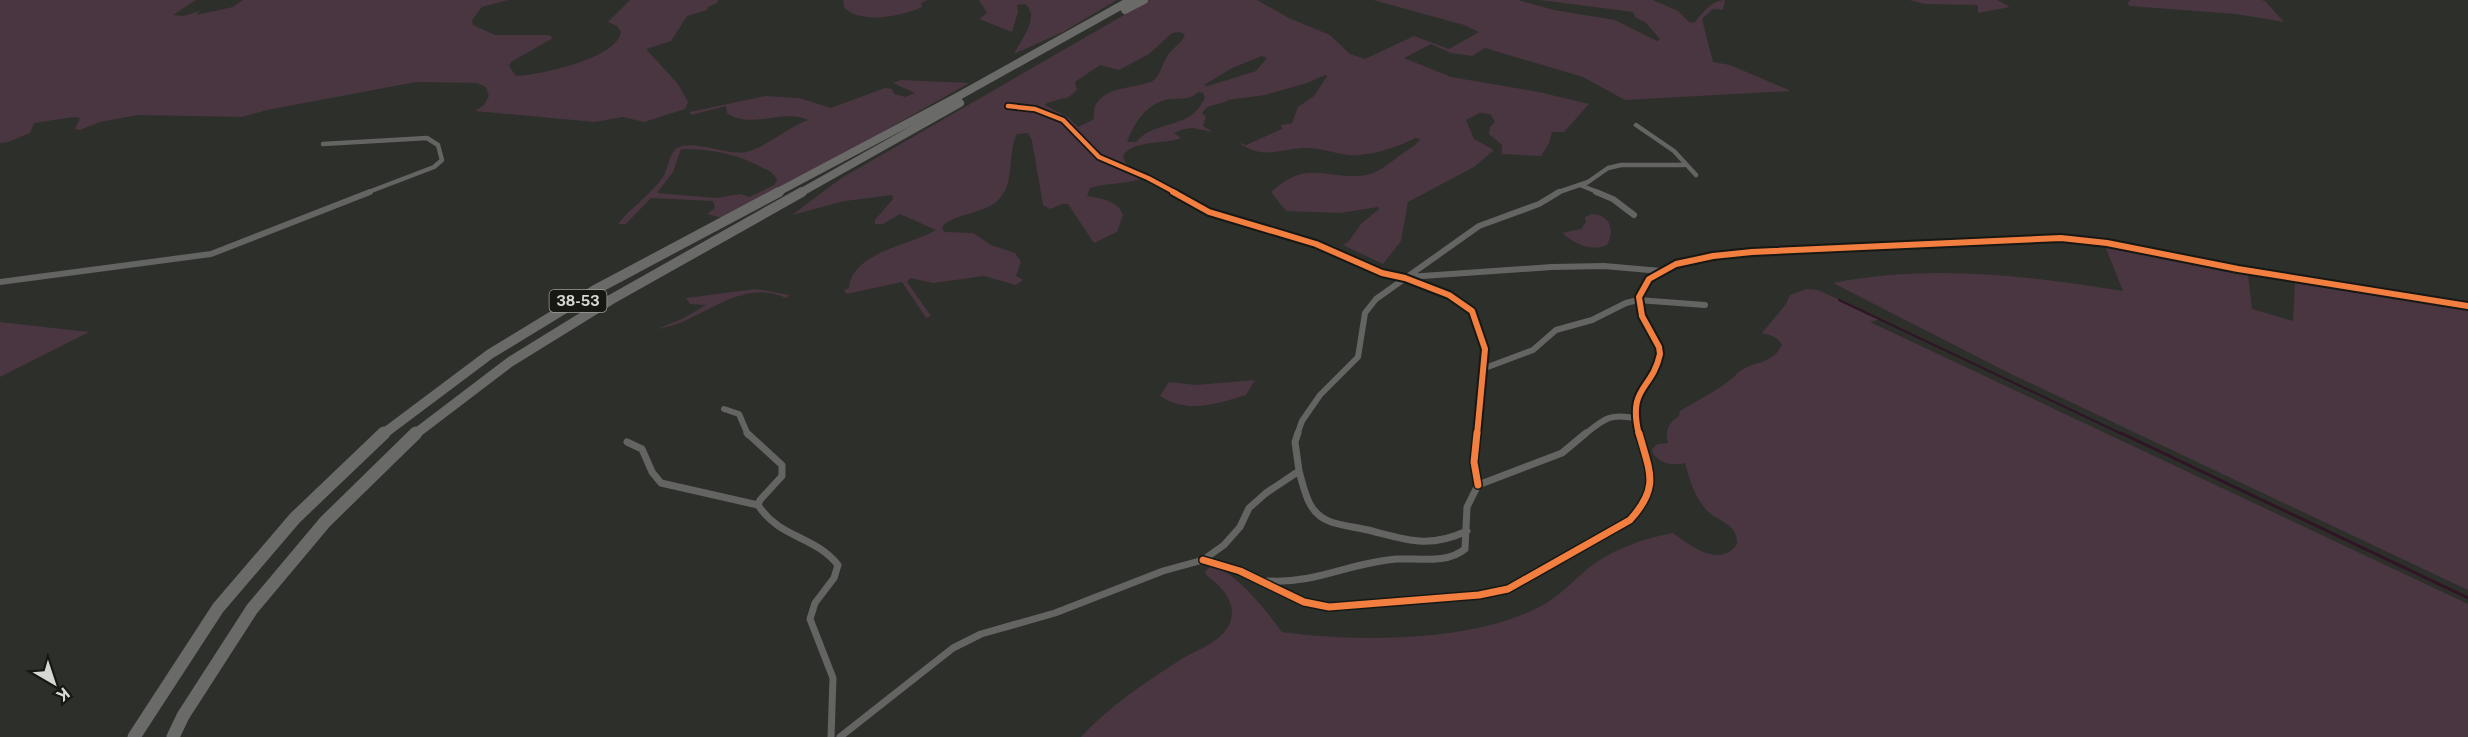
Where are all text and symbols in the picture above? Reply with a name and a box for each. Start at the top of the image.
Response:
road number: 38-53 [550,290,606,312]
north arrow [24,653,84,713]
text: K [52,683,74,706]

